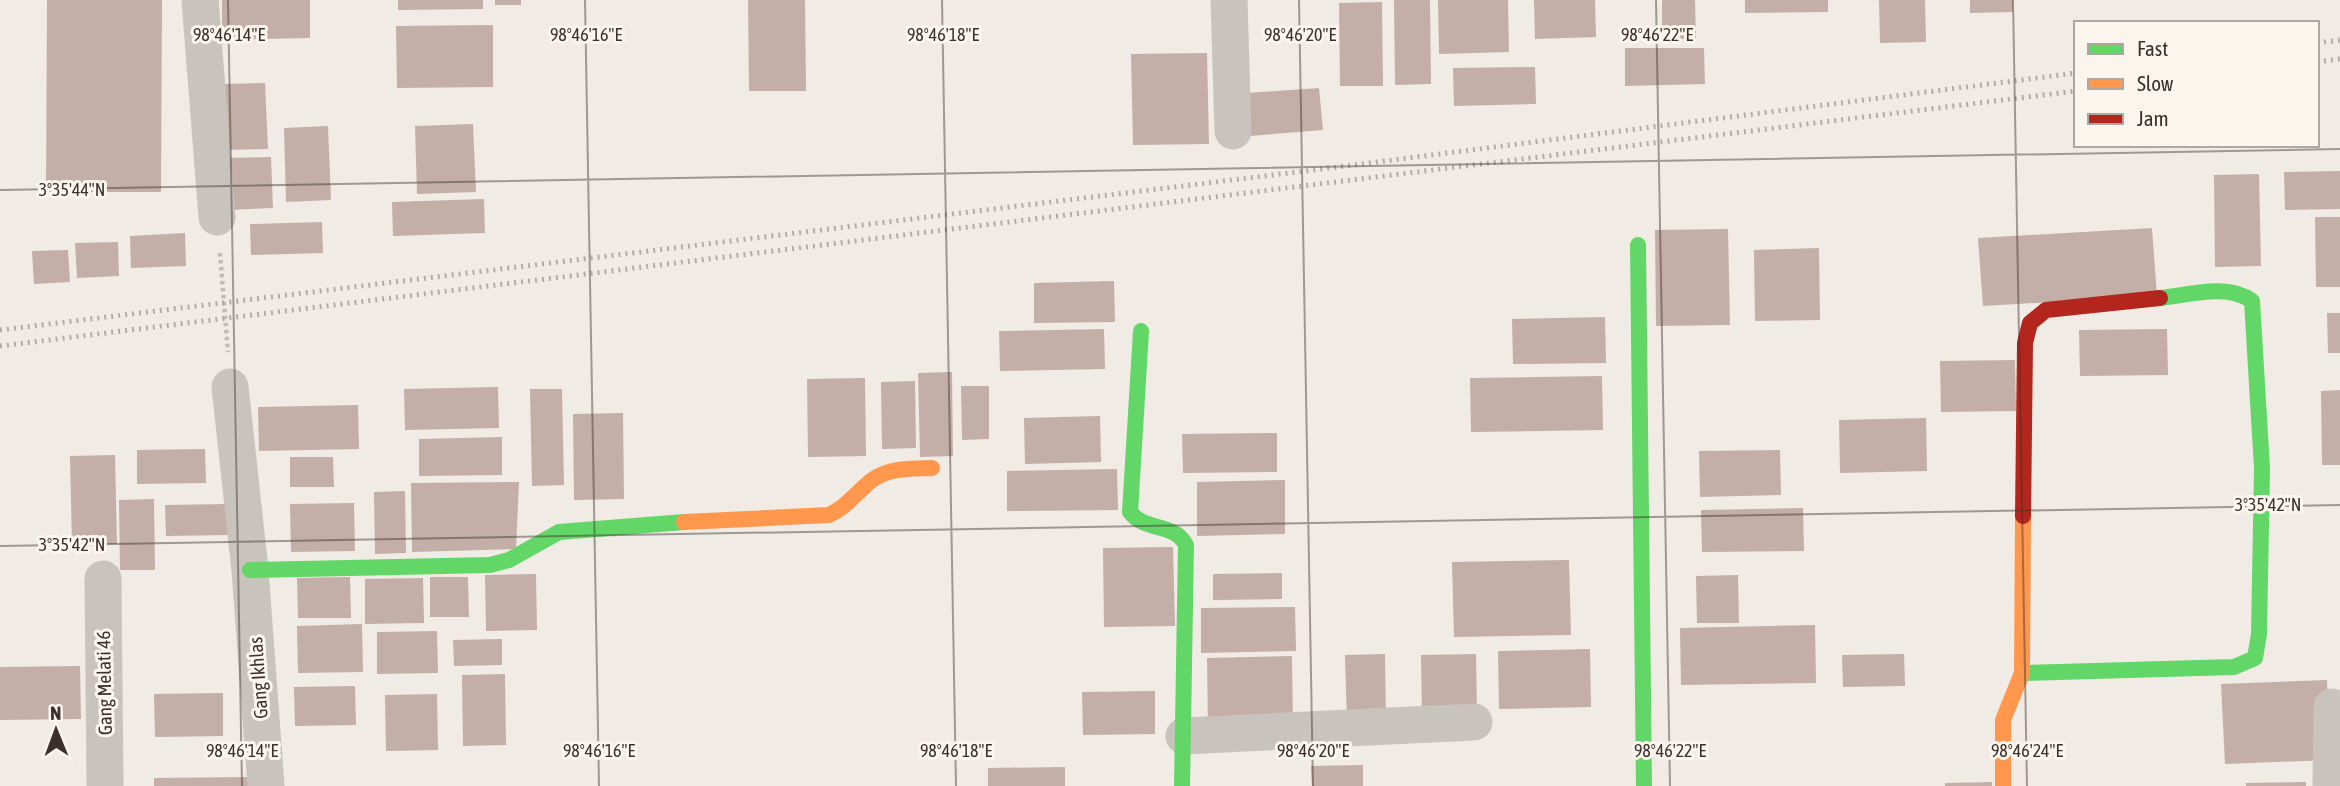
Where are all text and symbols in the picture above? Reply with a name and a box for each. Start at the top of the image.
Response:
legend [2074,21,2319,147]
text: 98°46'14"E [193,24,265,45]
text: 98°46'16"E [550,24,622,45]
text: 98°46'18"E [907,24,979,45]
text: 98°46'20"E [1264,24,1336,45]
text: 98°46'22"E [1621,24,1693,45]
text: Fast [2137,36,2168,60]
text: Slow [2137,71,2174,95]
text: Jam [2137,106,2169,130]
text: 3°35'44"N [39,179,105,200]
text: 3°35'42"N [2235,494,2301,515]
text: 3°35'42"N [39,534,105,555]
street label: Gang Melati 46 [92,631,116,735]
street label: Gang Ikhlas [244,636,272,720]
north arrow [21,695,91,765]
text: N [50,702,62,724]
text: 98°46'14"E [206,740,278,761]
text: 98°46'16"E [563,740,635,761]
text: 98°46'18"E [920,740,992,761]
text: 98°46'20"E [1277,740,1349,761]
text: 98°46'22"E [1634,740,1706,761]
text: 98°46'24"E [1991,740,2063,761]

